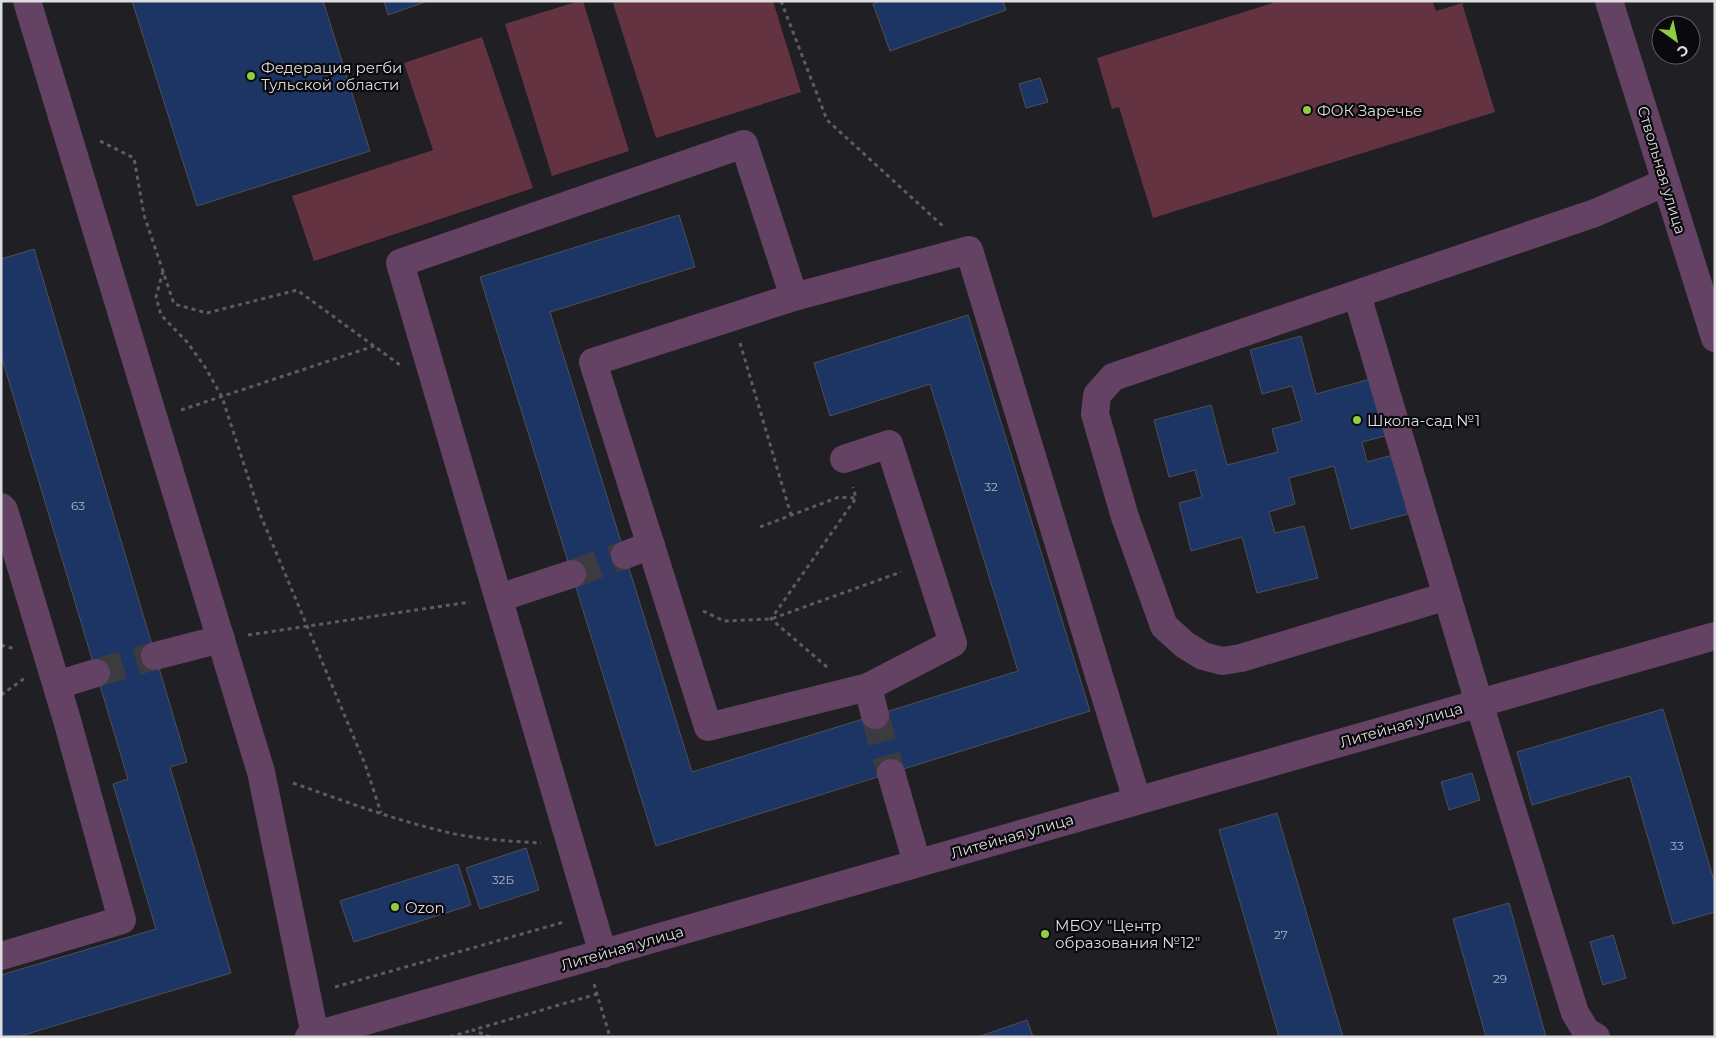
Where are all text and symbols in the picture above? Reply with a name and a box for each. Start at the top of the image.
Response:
north arrow [1651,15,1701,65]
text: С [1674,41,1692,61]
place label: Федерация регби Тульской области [261,58,402,94]
marker: Федерация регби Тульской области [245,70,257,82]
place label: ФОК Заречье [1317,101,1422,120]
marker: ФОК Заречье [1301,104,1313,116]
street label: Ствольная улица [1633,104,1691,236]
place label: Школа-сад №1 [1367,411,1480,430]
marker: Школа-сад №1 [1351,414,1363,426]
house number: 32 [984,479,998,494]
house number: 63 [71,498,85,513]
street label: Литейная улица [1337,698,1465,752]
street label: Литейная улица [948,809,1076,863]
house number: 33 [1670,838,1684,853]
house number: 32Б [492,872,514,887]
place label: Ozon [405,898,445,917]
marker: Ozon [389,901,401,913]
place label: МБОУ "Центр образования №12" [1055,916,1200,952]
street label: Литейная улица [558,921,686,975]
house number: 27 [1274,927,1288,942]
marker: МБОУ "Центр образования №12" [1039,928,1051,940]
house number: 29 [1493,971,1507,986]

